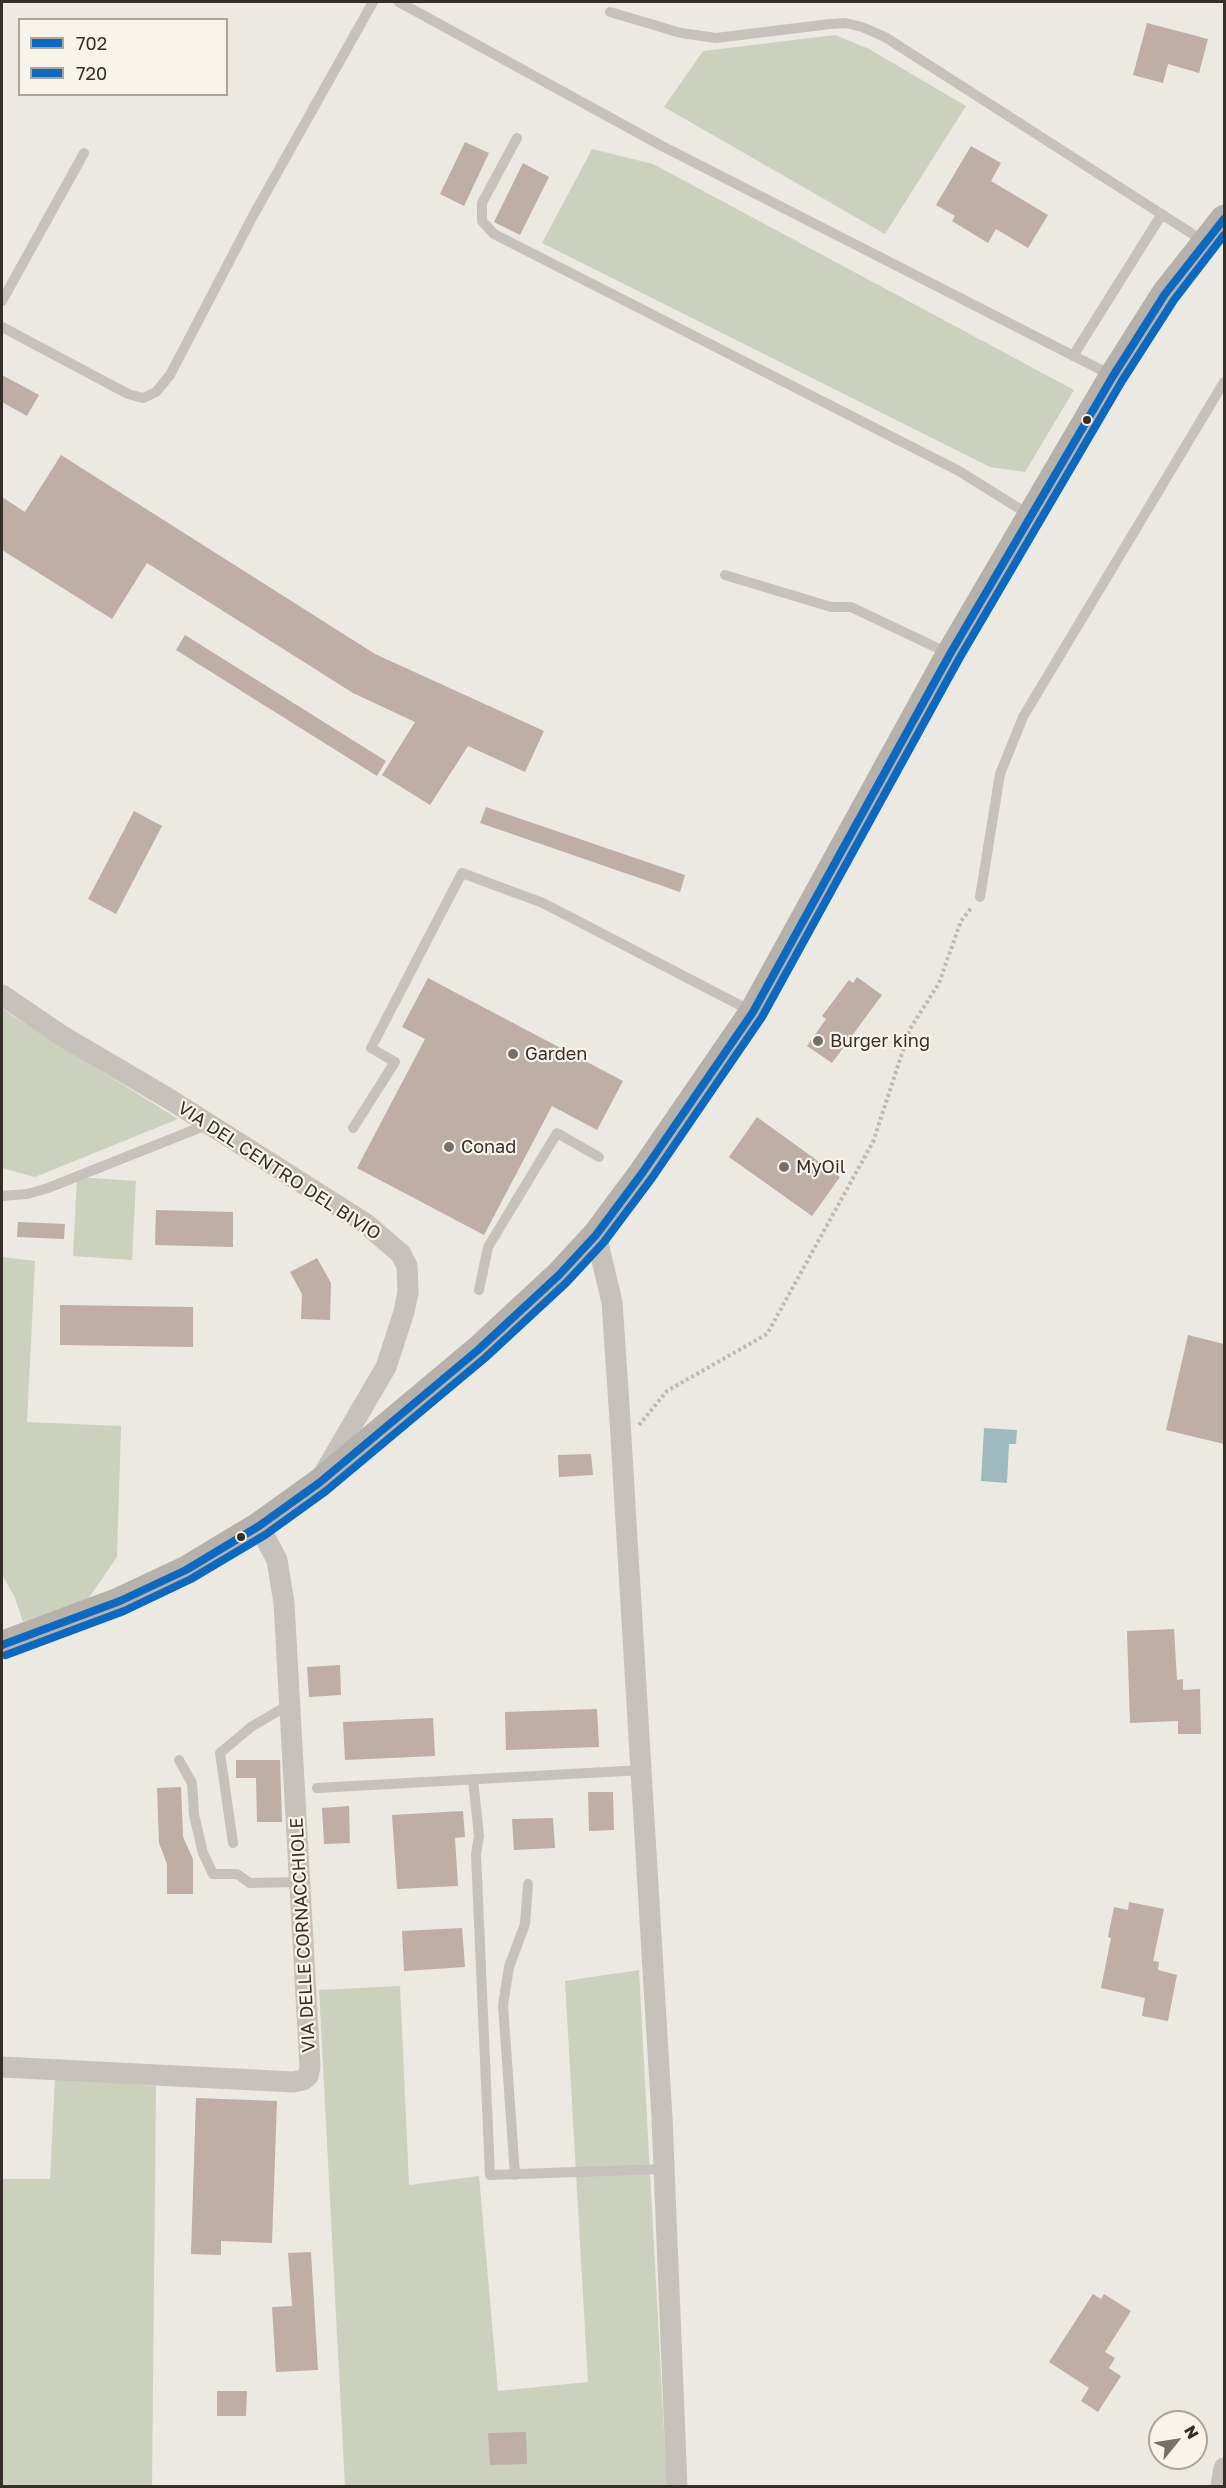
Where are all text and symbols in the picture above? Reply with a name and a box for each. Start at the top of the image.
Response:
legend [18,18,228,96]
text: 702 [76,32,107,54]
text: 720 [76,62,107,84]
unlabelled marker [1081,414,1093,426]
place label: Burger king [830,1030,930,1052]
marker: Burger king [811,1034,825,1048]
place label: Garden [525,1043,587,1065]
marker: Garden [506,1047,520,1061]
street label: VIA DEL CENTRO DEL BIVIO [173,1097,385,1245]
place label: Conad [461,1136,516,1158]
marker: Conad [442,1140,456,1154]
place label: MyOil [796,1156,845,1178]
marker: MyOil [777,1160,791,1174]
unlabelled marker [235,1531,247,1543]
street label: VIA DELLE CORNACCHIOLE [286,1817,320,2053]
north arrow [1148,2410,1208,2470]
text: N [1180,2422,1204,2442]

